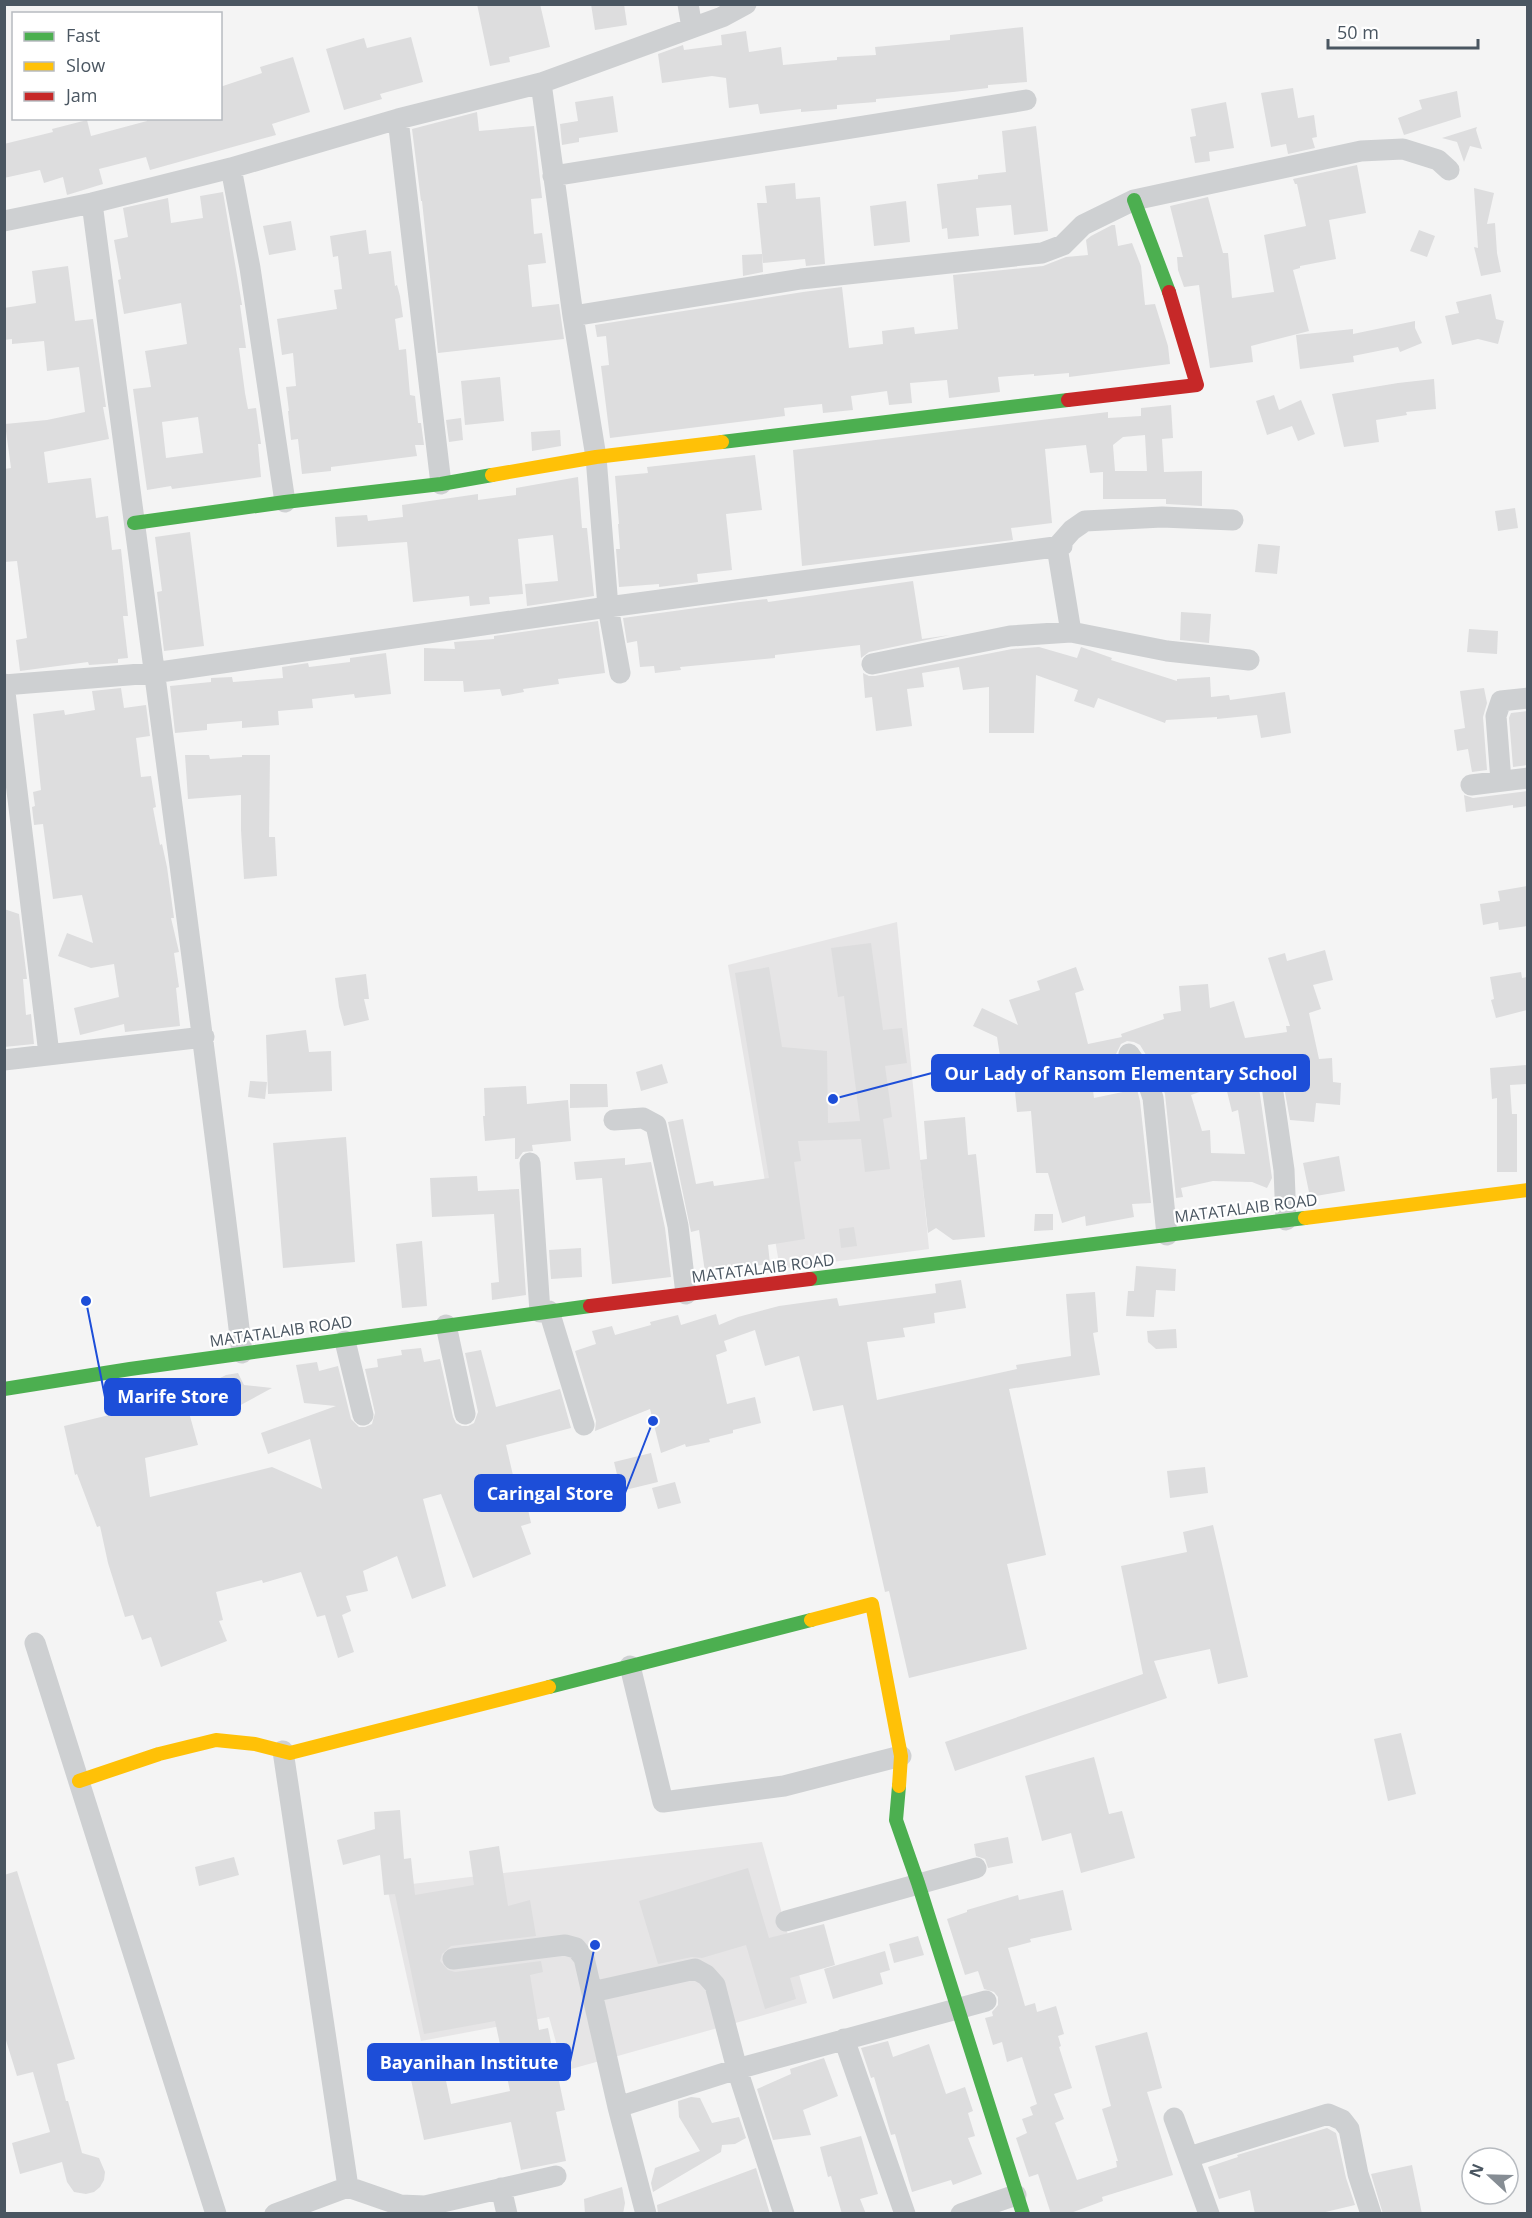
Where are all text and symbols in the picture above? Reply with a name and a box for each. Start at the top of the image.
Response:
legend [12,12,222,120]
scale bar [1328,12,1478,50]
text: 50 m [1337,20,1379,44]
text: Fast [66,23,100,47]
text: Slow [66,53,105,77]
text: Jam [64,83,98,107]
callout: Our Lady of Ransom Elementary School [932,1055,1309,1091]
text: Our Lady of Ransom Elementary School [944,1061,1298,1085]
street label: MATATALAIB ROAD [1173,1188,1319,1228]
street label: MATATALAIB ROAD [690,1248,836,1288]
street label: MATATALAIB ROAD [208,1310,354,1352]
callout: Marife Store [105,1379,240,1415]
text: Marife Store [117,1384,229,1408]
callout: Caringal Store [475,1475,625,1511]
text: Caringal Store [487,1481,613,1505]
callout: Bayanihan Institute [368,2044,570,2080]
text: Bayanihan Institute [380,2050,558,2074]
north arrow [1460,2146,1520,2206]
text: N [1463,2160,1489,2181]

